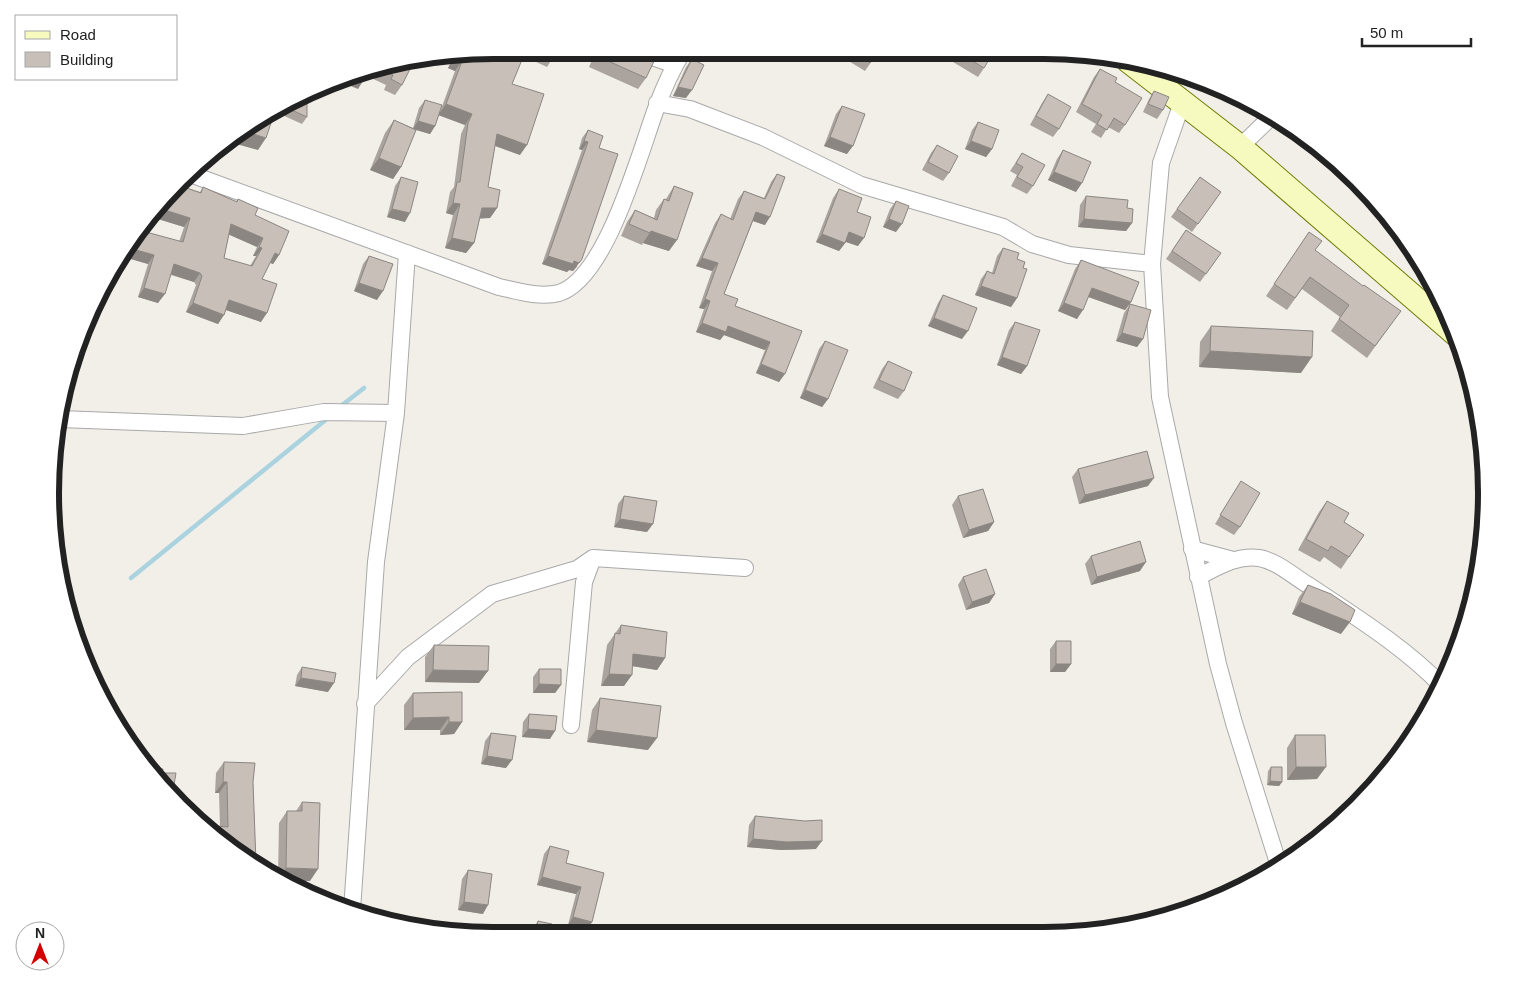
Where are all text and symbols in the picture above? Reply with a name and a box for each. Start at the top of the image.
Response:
legend [15,15,178,80]
scale bar [1362,15,1471,47]
text: 50 m [1370,24,1403,41]
text: Road [60,26,96,43]
text: Building [60,51,113,68]
north arrow [15,921,65,971]
text: N [35,925,45,941]

